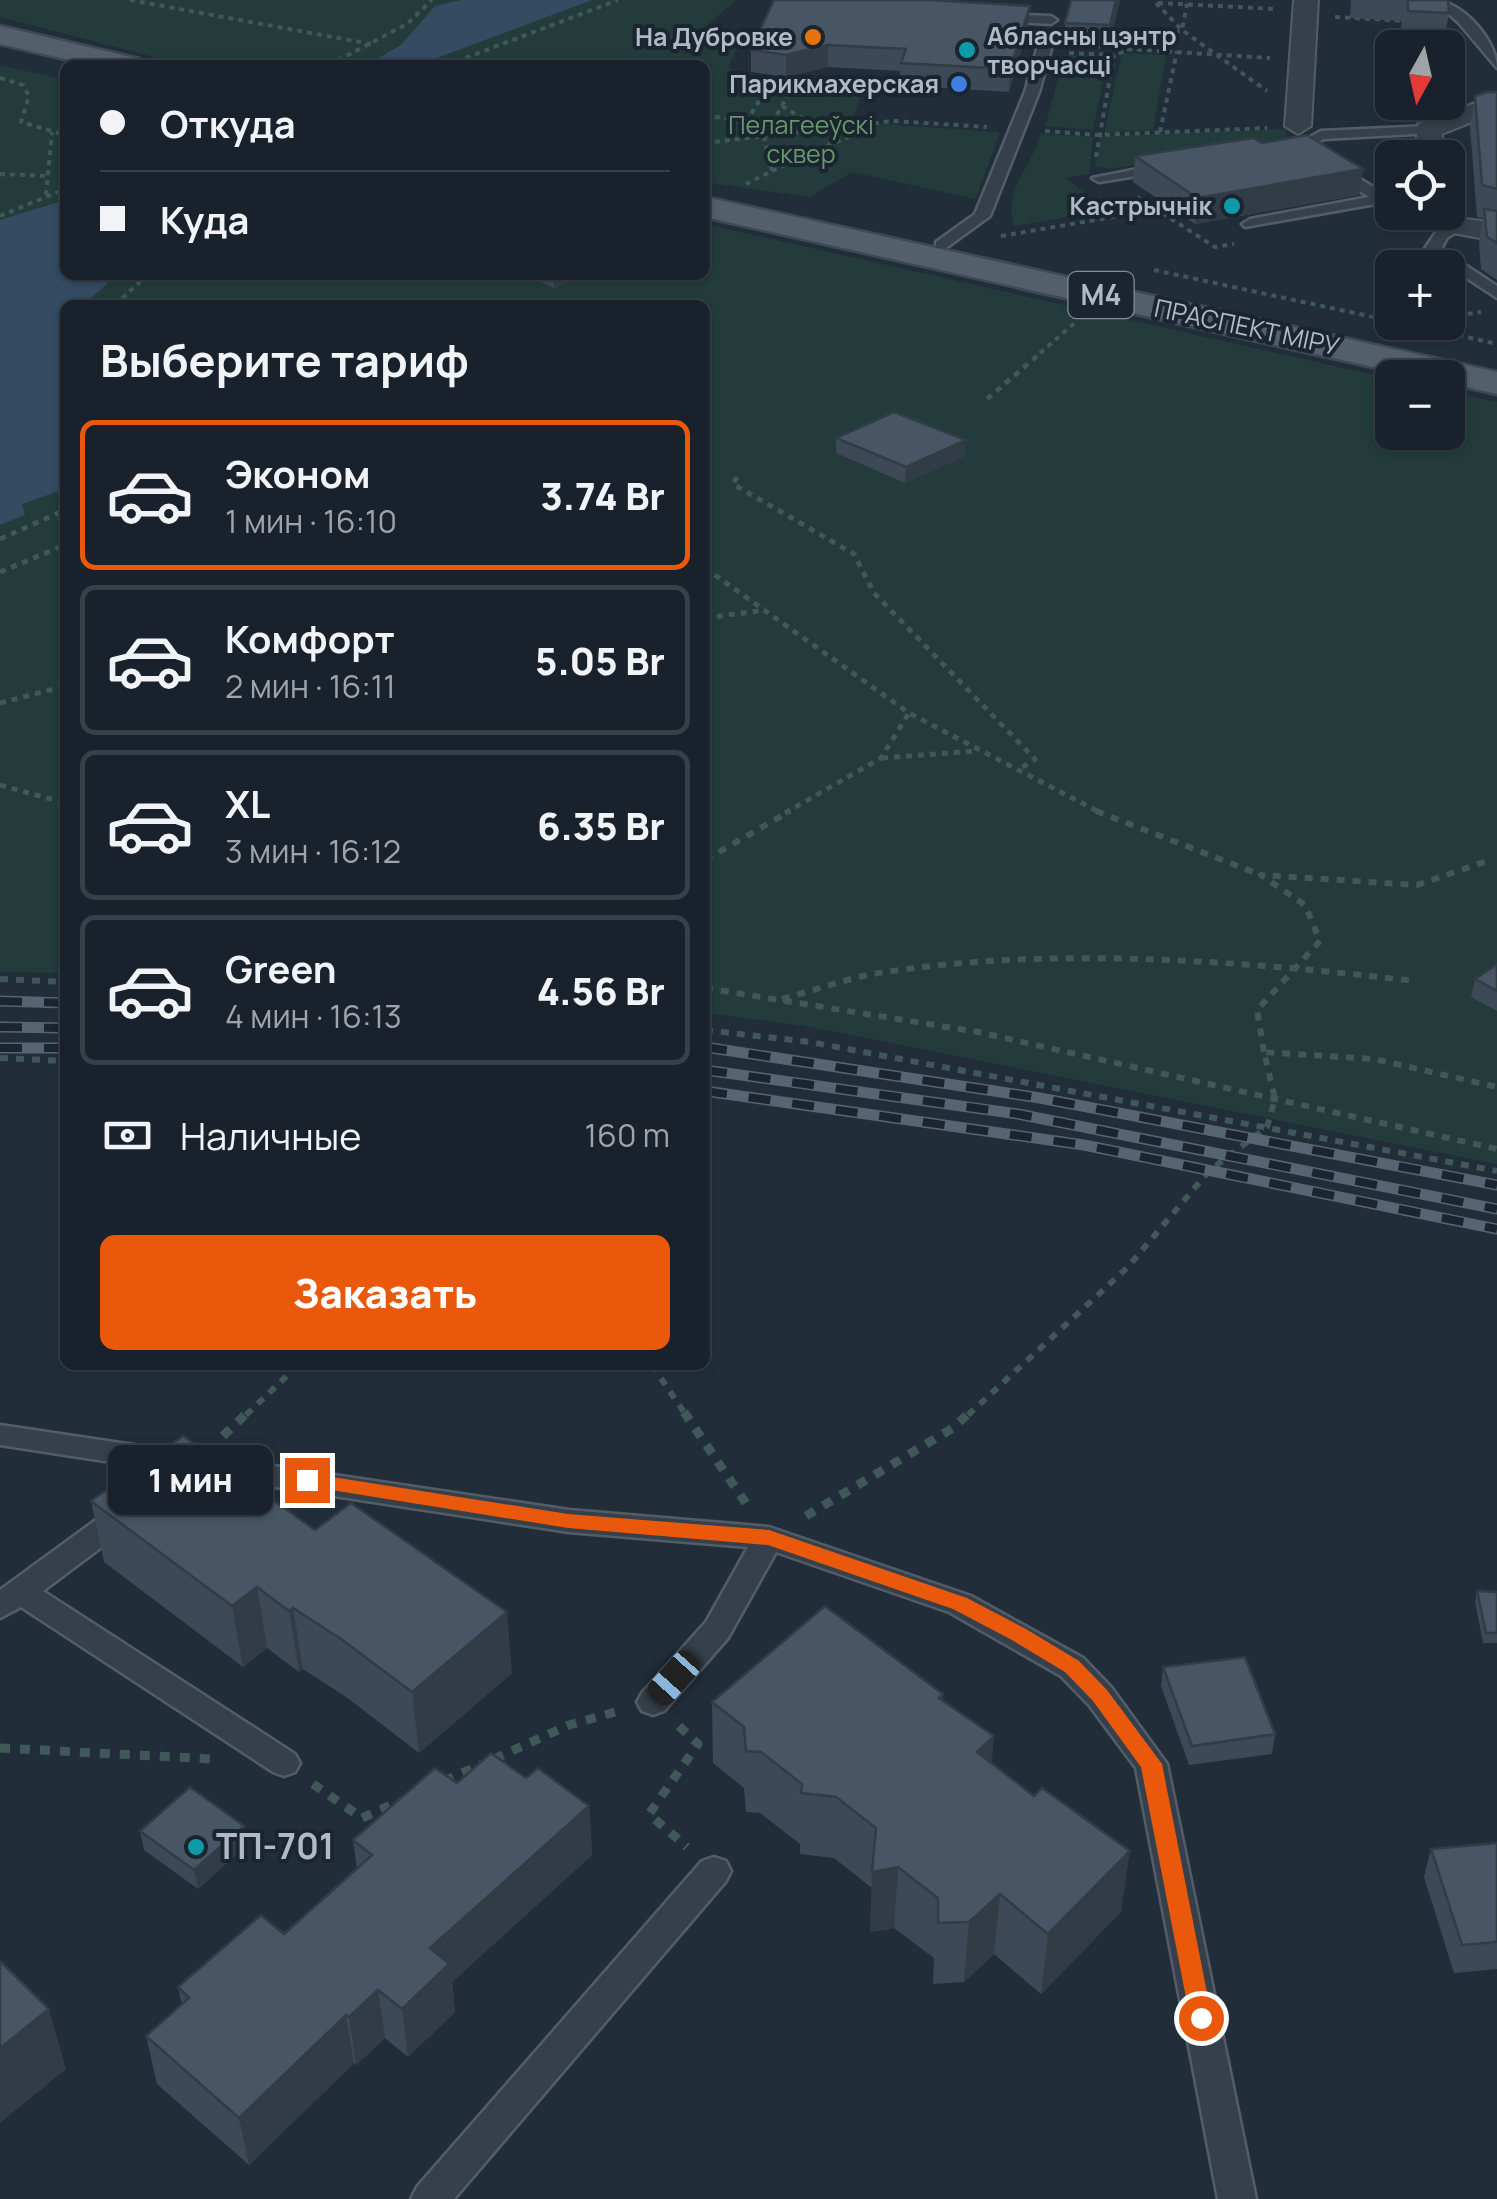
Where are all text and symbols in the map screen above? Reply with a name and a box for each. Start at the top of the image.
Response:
place label: Абласны цэнтр творчасці [987,18,1177,82]
place label: На Дубровке [635,19,793,54]
marker: На Дубровке [802,26,824,48]
north arrow [1375,30,1465,120]
map controls [1375,30,1465,450]
marker: Абласны цэнтр творчасці [956,39,978,61]
place label: Парикмахерская [729,66,939,101]
marker: Парикмахерская [948,73,970,95]
text: Откуда [160,97,296,149]
park label: Пелагееўскі сквер [728,107,874,171]
button: locate [1375,140,1465,230]
place label: Кастрычнік [1070,188,1213,223]
text: Куда [160,193,249,245]
marker: Кастрычнік [1221,195,1243,217]
button: + [1375,250,1465,340]
road number: М4 [1068,272,1134,318]
street label: ПРАСПЕКТ МІРУ [1151,290,1343,363]
text: Выберите тариф [100,329,469,391]
button: − [1375,360,1465,450]
text: Эконом [225,447,371,499]
icon: car [105,450,195,540]
text: 3.74 Br [540,469,665,521]
text: 1 мин · 16:10 [225,499,397,543]
text: Комфорт [225,612,395,664]
icon: car [105,615,195,705]
text: 5.05 Br [535,634,665,686]
text: 2 мин · 16:11 [225,664,396,708]
text: XL [225,777,270,829]
icon: car [105,780,195,870]
text: 6.35 Br [537,799,665,851]
text: 3 мин · 16:12 [225,829,401,873]
text: Green [225,942,337,994]
icon: car [105,945,195,1035]
text: 4.56 Br [537,964,665,1016]
text: 4 мин · 16:13 [225,994,402,1038]
icon: cash [100,1108,155,1163]
text: Наличные [180,1109,361,1161]
text: 160 m [585,1113,670,1157]
button: Заказать [100,1235,670,1350]
callout: 1 мин [107,1445,272,1515]
text: 1 мин [148,1458,233,1502]
route end [285,1458,330,1503]
car [643,1646,705,1710]
place label: ТП-701 [216,1822,334,1870]
marker: ТП-701 [185,1836,207,1858]
route start [1179,1996,1224,2041]

